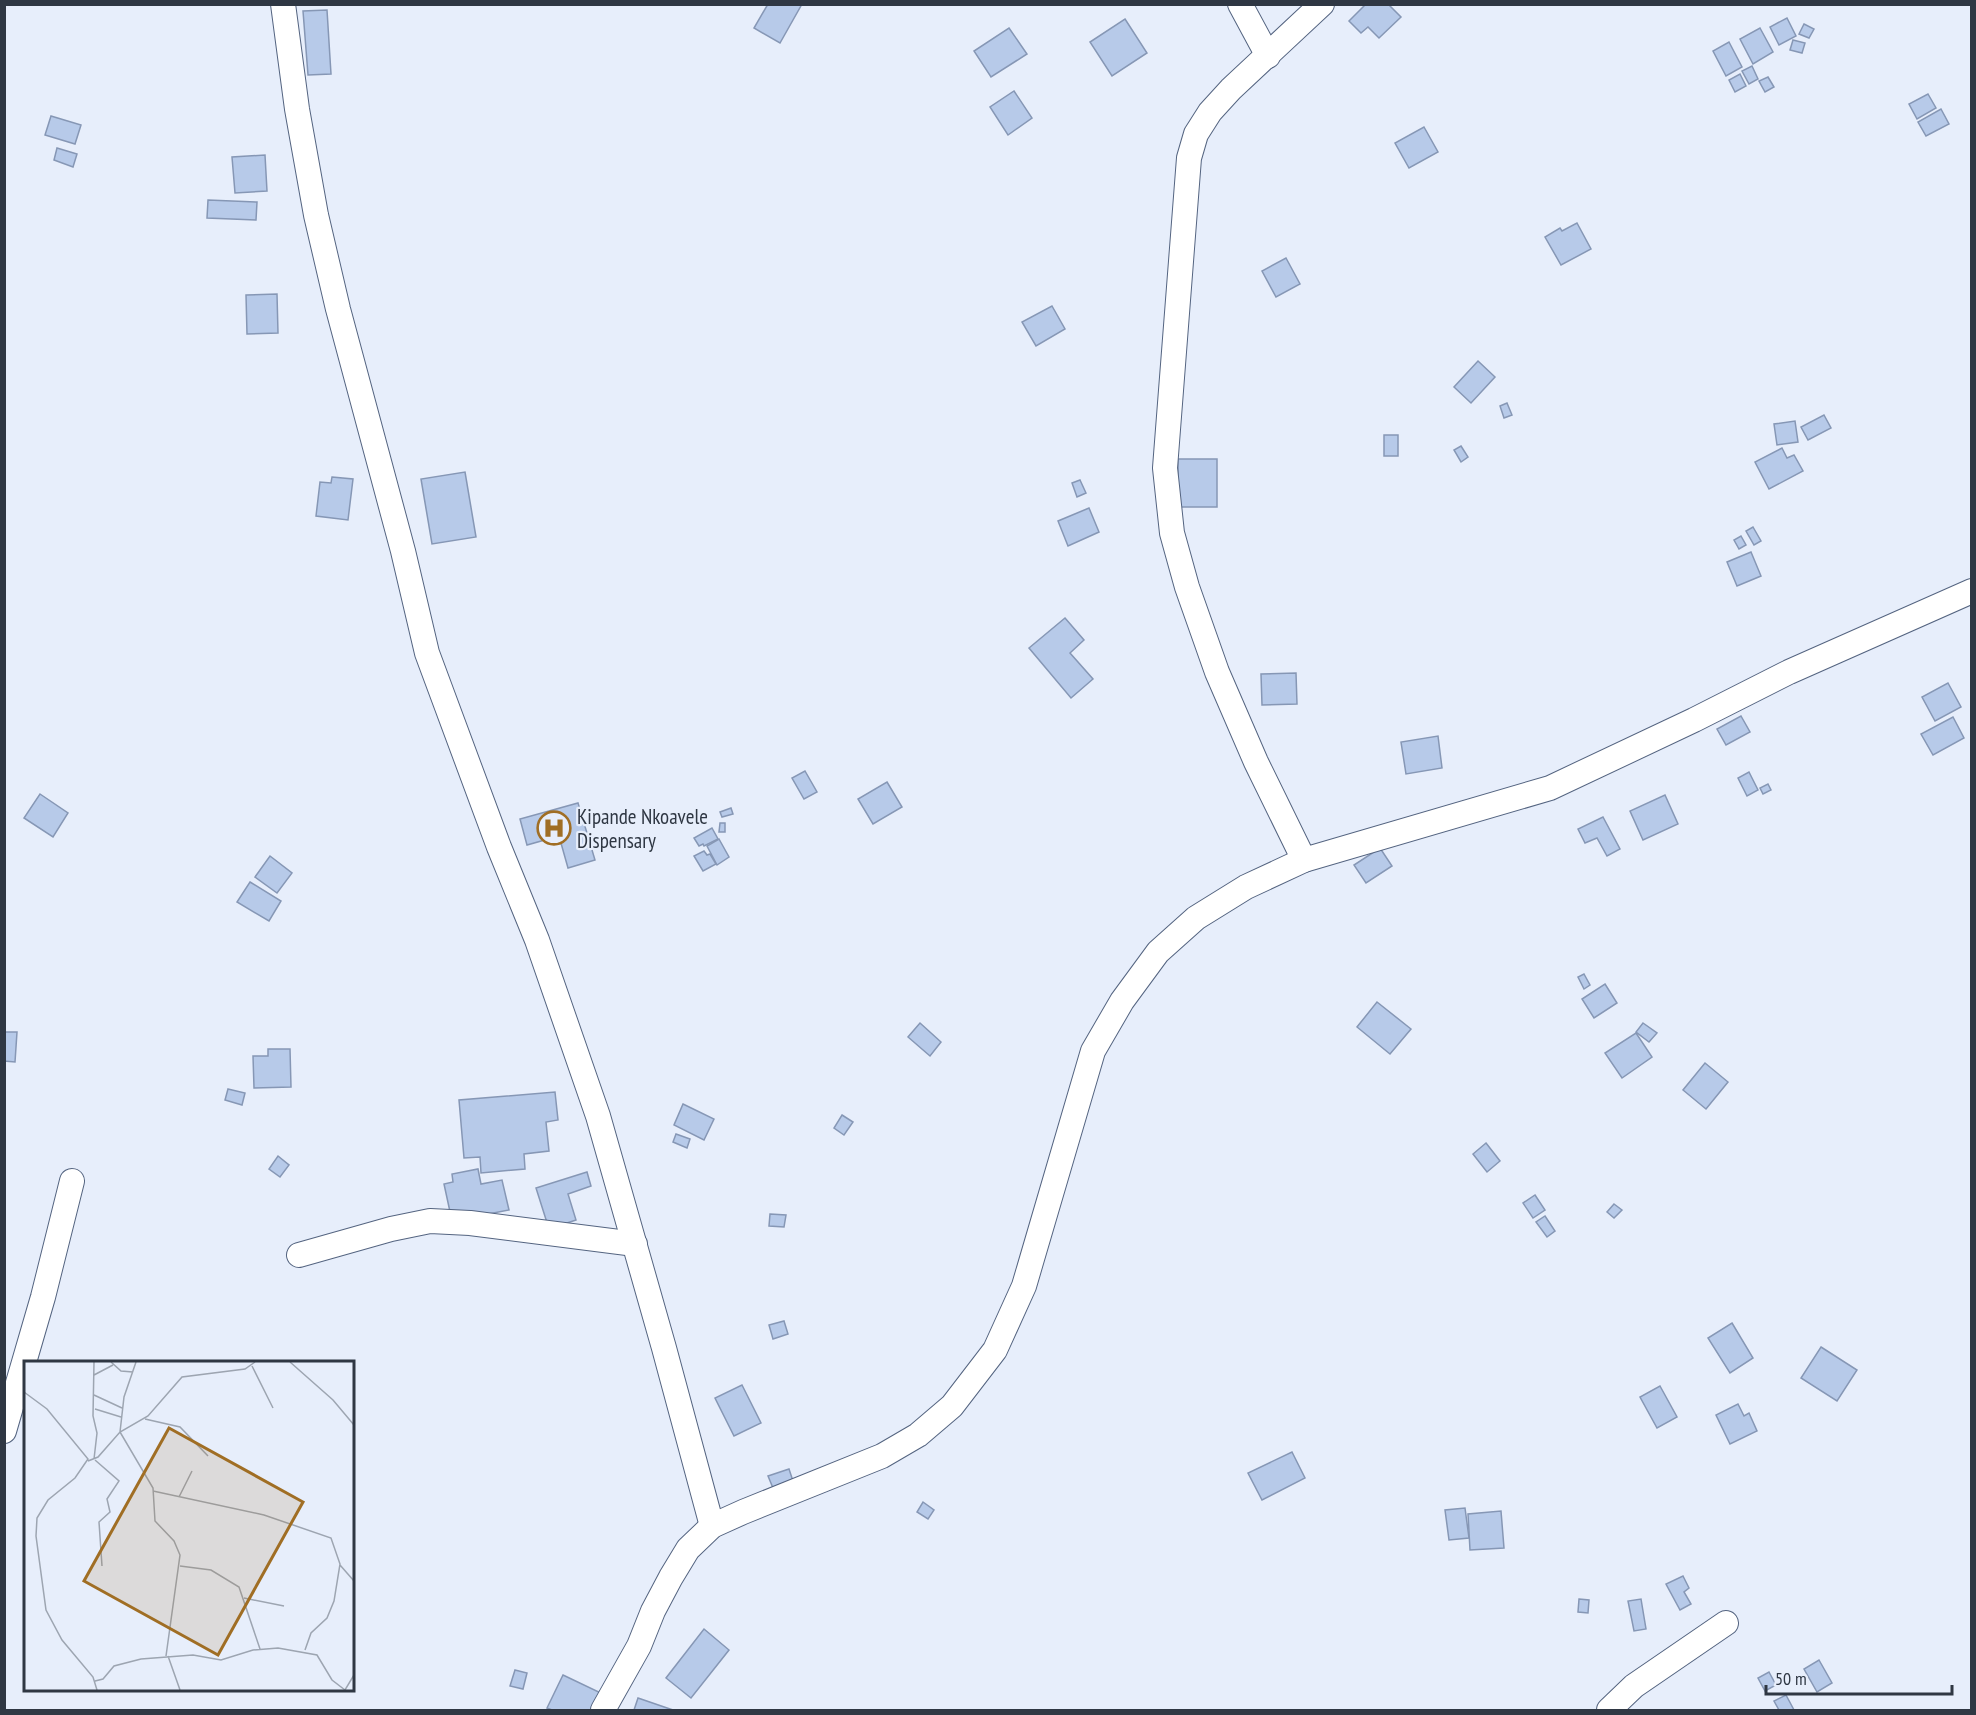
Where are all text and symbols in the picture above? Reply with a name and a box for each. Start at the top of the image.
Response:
place label: Kipande Nkoavele Dispensary [577,803,708,854]
hospital icon: Kipande Nkoavele Dispensary [536,810,572,846]
inset map [24,1361,354,1691]
scale bar [1766,1658,1952,1696]
text: 50 m [1775,1667,1807,1690]

